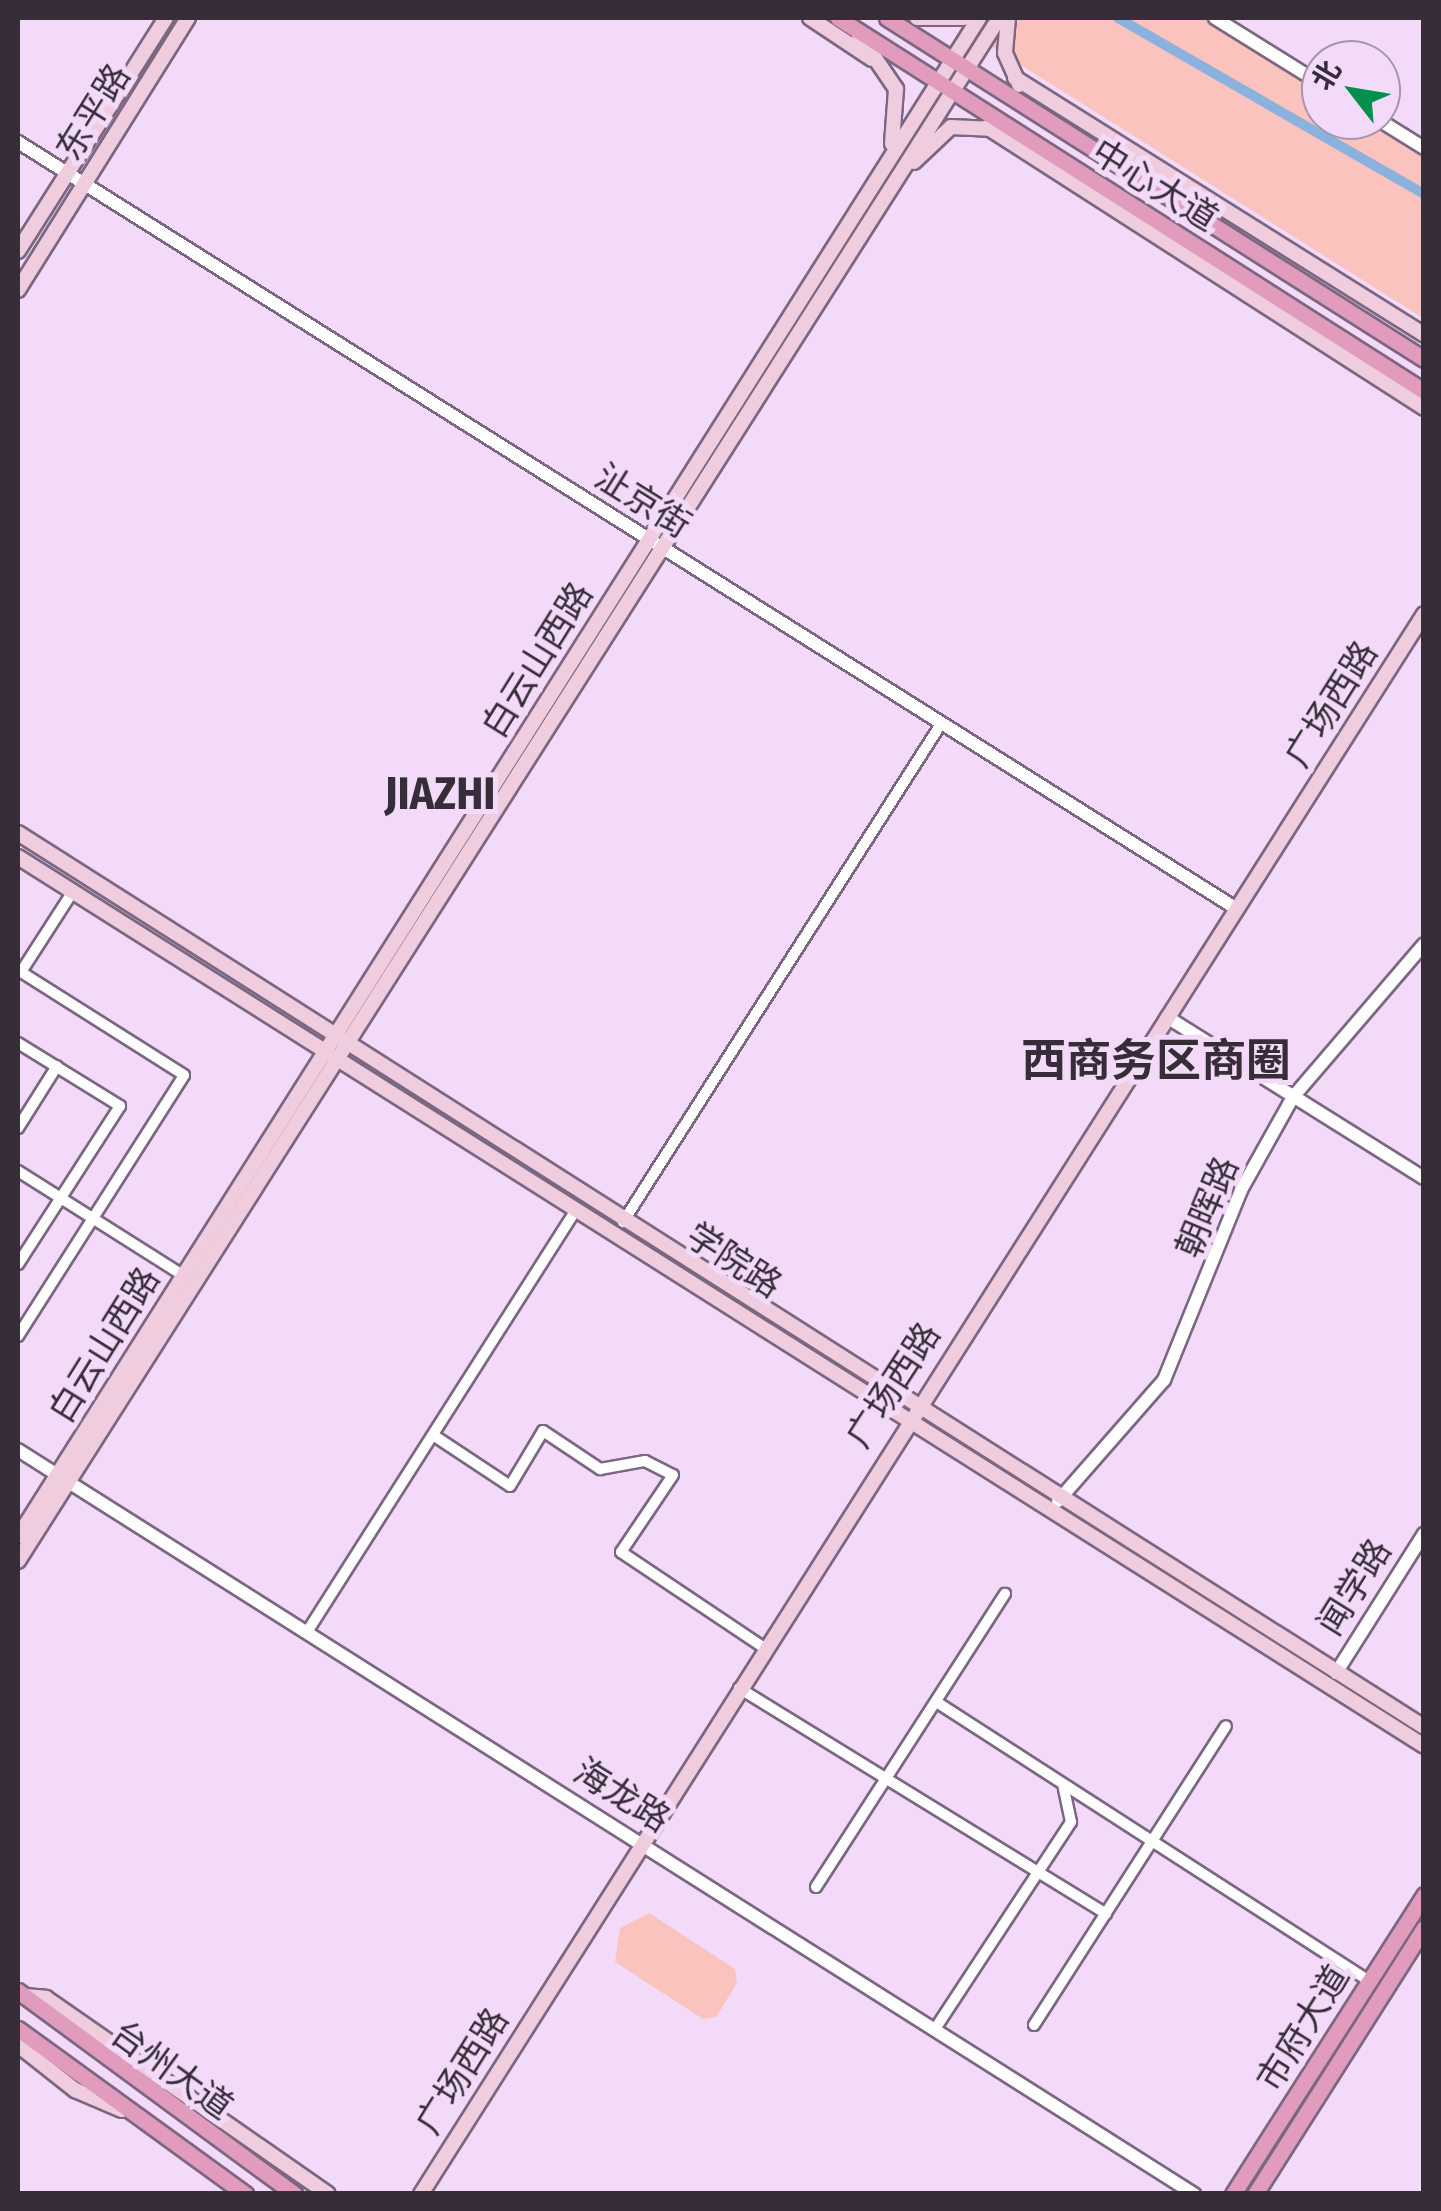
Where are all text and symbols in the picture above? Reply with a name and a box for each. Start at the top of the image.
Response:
north arrow [1301,40,1401,140]
text: 北 [1305,55,1348,96]
street label: 东平路 [47,56,139,168]
street label: 中心大道 [1085,130,1225,240]
street label: 沚京街 [587,455,699,547]
street label: 白云山西路 [473,575,601,745]
street label: 广场西路 [1276,634,1386,774]
district label: JIAZHI [377,768,503,822]
district label: 西商务区商圈 [1021,1035,1291,1089]
street label: 朝晖路 [1167,1150,1247,1264]
street label: 学院路 [679,1214,789,1306]
street label: 白云山西路 [40,1260,168,1430]
street label: 广场西路 [837,1315,949,1455]
street label: 闻学路 [1308,1531,1400,1643]
street label: 海龙路 [566,1749,678,1841]
street label: 市府大道 [1248,1958,1358,2098]
street label: 广场西路 [407,2001,517,2141]
street label: 台州大道 [103,2012,241,2128]

